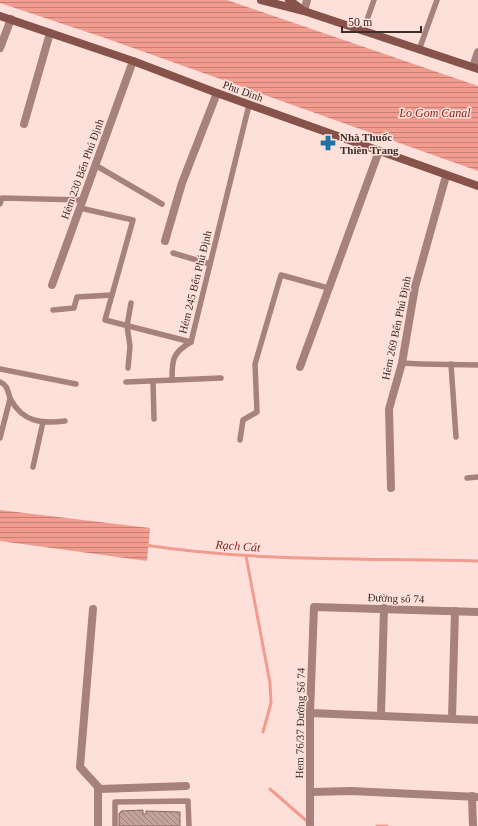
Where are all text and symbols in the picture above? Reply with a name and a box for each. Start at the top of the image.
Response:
scale bar [342,8,421,34]
text: 50 m [348,15,373,29]
street label: Phu Dinh [221,78,265,104]
water label: Lo Gom Canal [398,106,471,120]
street label: Hẻm 230 Bến Phú Định [58,117,107,221]
place label: Nhà Thuốc Thiên Trang [340,131,399,156]
pharmacy icon: Nhà Thuốc Thiên Trang [319,134,337,152]
street label: Hẻm 245 Bến Phú Định [176,229,215,335]
street label: Hẻm 269 Bến Phú Định [379,275,414,381]
water label: Rạch Cát [214,537,262,555]
street label: Đường số 74 [367,591,425,605]
street label: Hem 76/37 Đường Số 74 [293,667,307,778]

